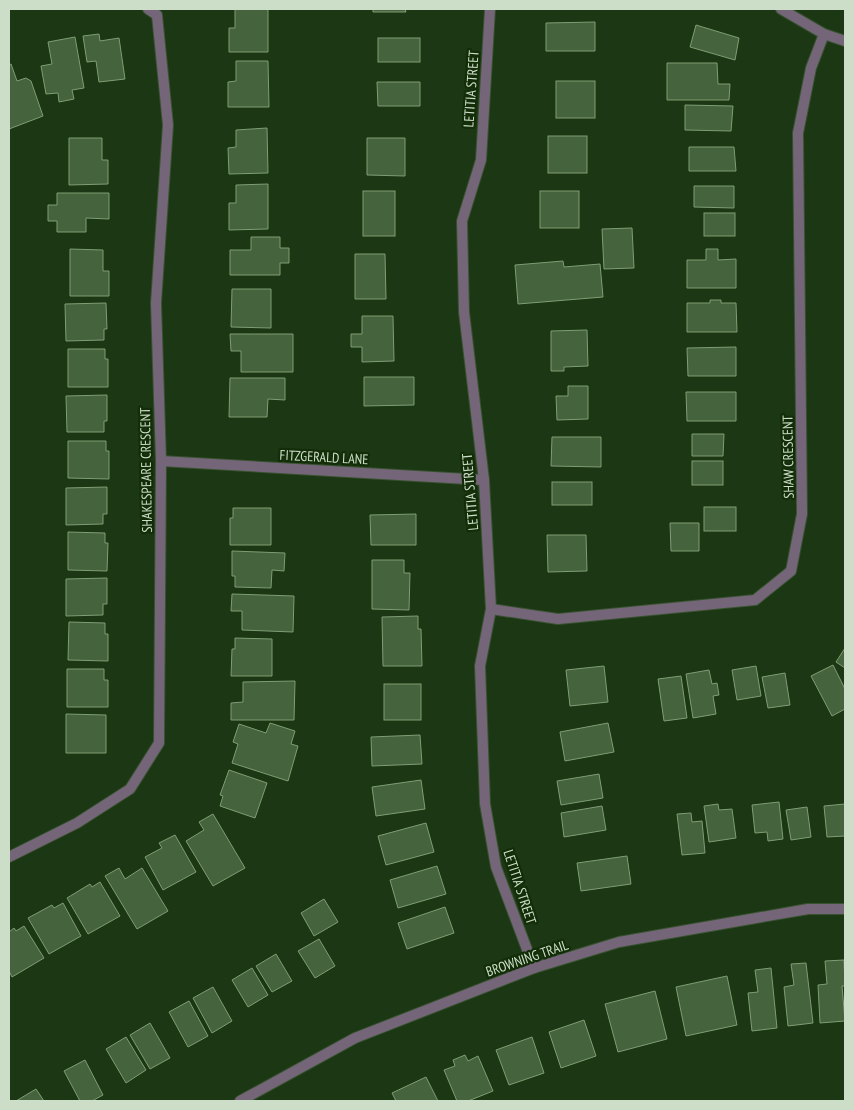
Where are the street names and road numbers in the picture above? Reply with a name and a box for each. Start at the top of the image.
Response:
street label: LETITIA STREET [459,49,483,128]
street label: SHAKESPEARE CRESCENT [136,407,156,533]
street label: SHAW CRESCENT [778,415,798,499]
street label: FITZGERALD LANE [279,446,369,468]
street label: LETITIA STREET [458,452,482,531]
street label: LETITIA STREET [500,847,541,927]
street label: BROWNING TRAIL [483,935,571,981]

